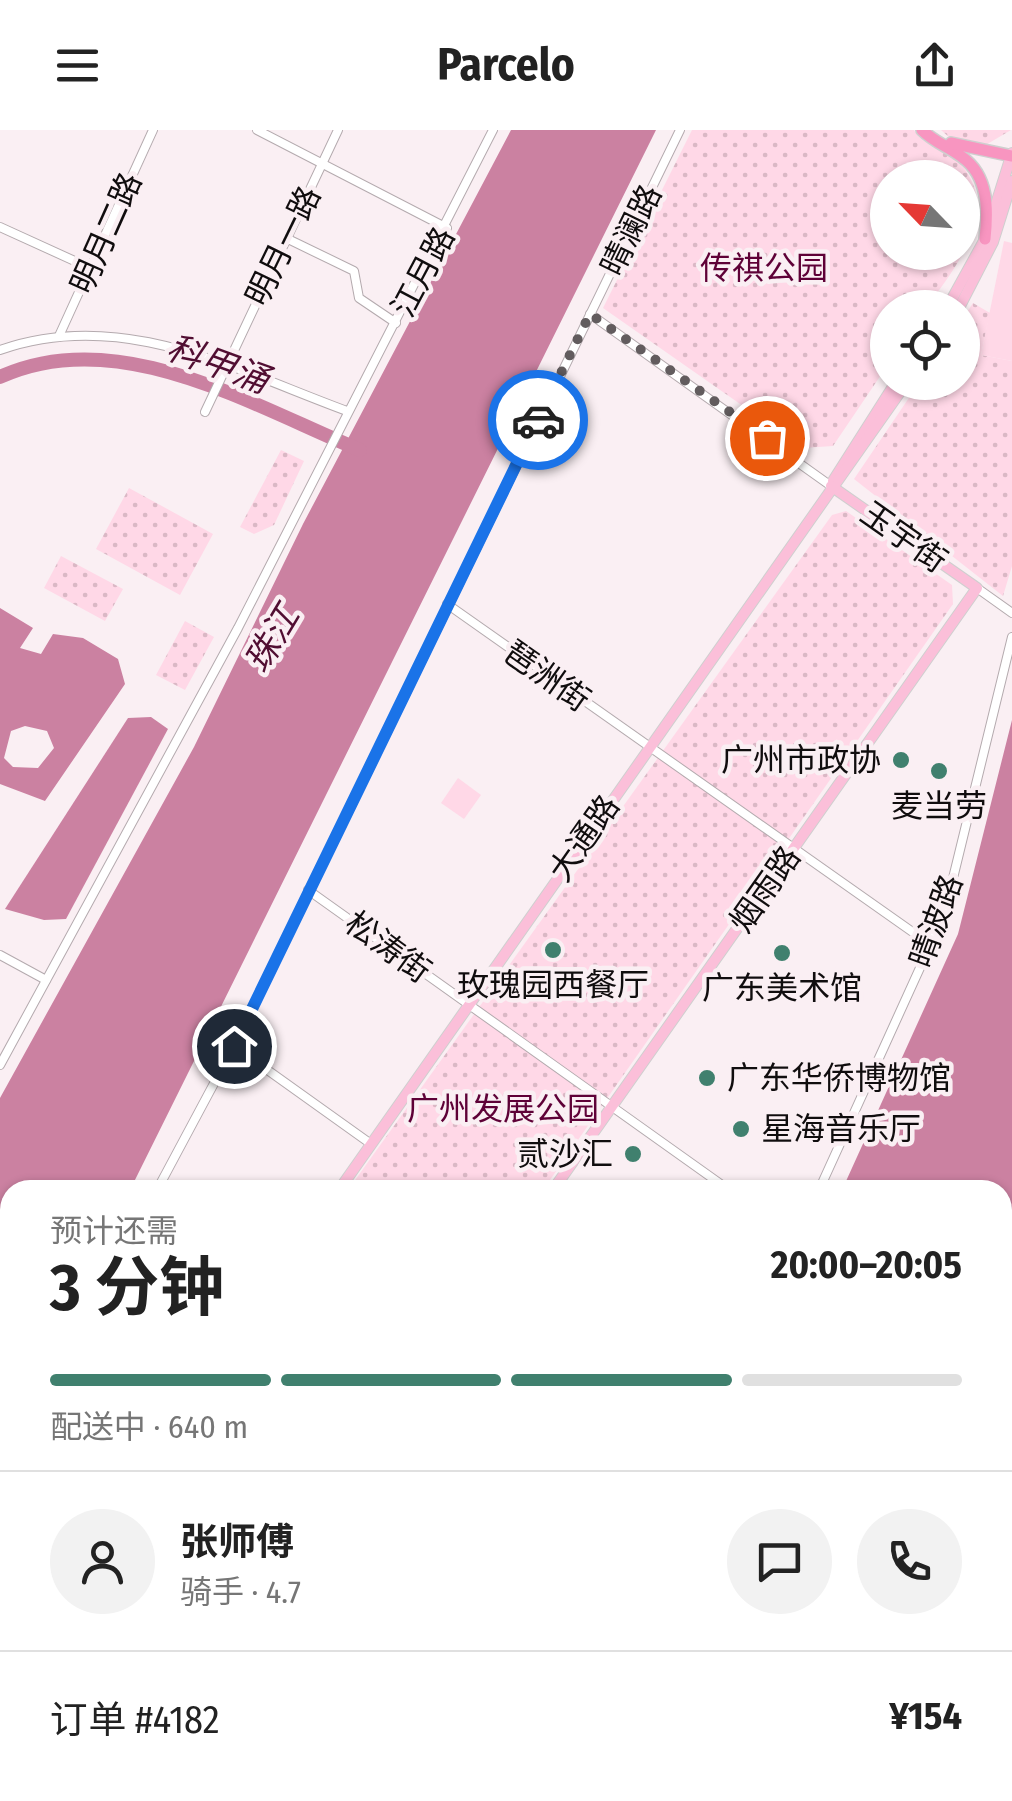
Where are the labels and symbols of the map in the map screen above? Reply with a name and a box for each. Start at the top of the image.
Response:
north arrow [870,160,980,270]
street label: 明月二路 [63,167,149,299]
street label: 晴澜路 [593,179,669,281]
street label: 明月一路 [238,180,328,312]
street label: 江月路 [384,221,462,323]
park label: 传祺公园 [700,249,828,287]
water label: 科甲涌 [161,326,278,403]
courier [488,370,588,470]
pin [725,396,810,481]
street label: 玉宇街 [854,494,954,580]
water label: 珠江 [236,595,310,680]
street label: 琶洲街 [497,633,597,719]
place label: 广州市政协 [721,741,881,779]
marker: 广州市政协 [890,749,912,771]
marker: 麦当劳 [928,760,950,782]
place label: 麦当劳 [891,787,987,825]
street label: 大通路 [541,788,627,888]
street label: 烟雨路 [722,839,808,939]
street label: 晴波路 [902,869,970,973]
street label: 松涛街 [338,903,438,991]
marker: 玫瑰园西餐厅 [542,939,564,961]
marker: 广东美术馆 [771,942,793,964]
place label: 玫瑰园西餐厅 [457,966,649,1004]
place label: 广东美术馆 [702,969,862,1007]
pin [192,1004,277,1089]
place label: 广东华侨博物馆 [727,1059,951,1097]
marker: 广东华侨博物馆 [696,1067,718,1089]
park label: 广州发展公园 [407,1090,599,1128]
place label: 星海音乐厅 [761,1110,921,1148]
marker: 星海音乐厅 [730,1118,752,1140]
place label: 贰沙汇 [517,1135,613,1173]
marker: 贰沙汇 [622,1143,644,1165]

